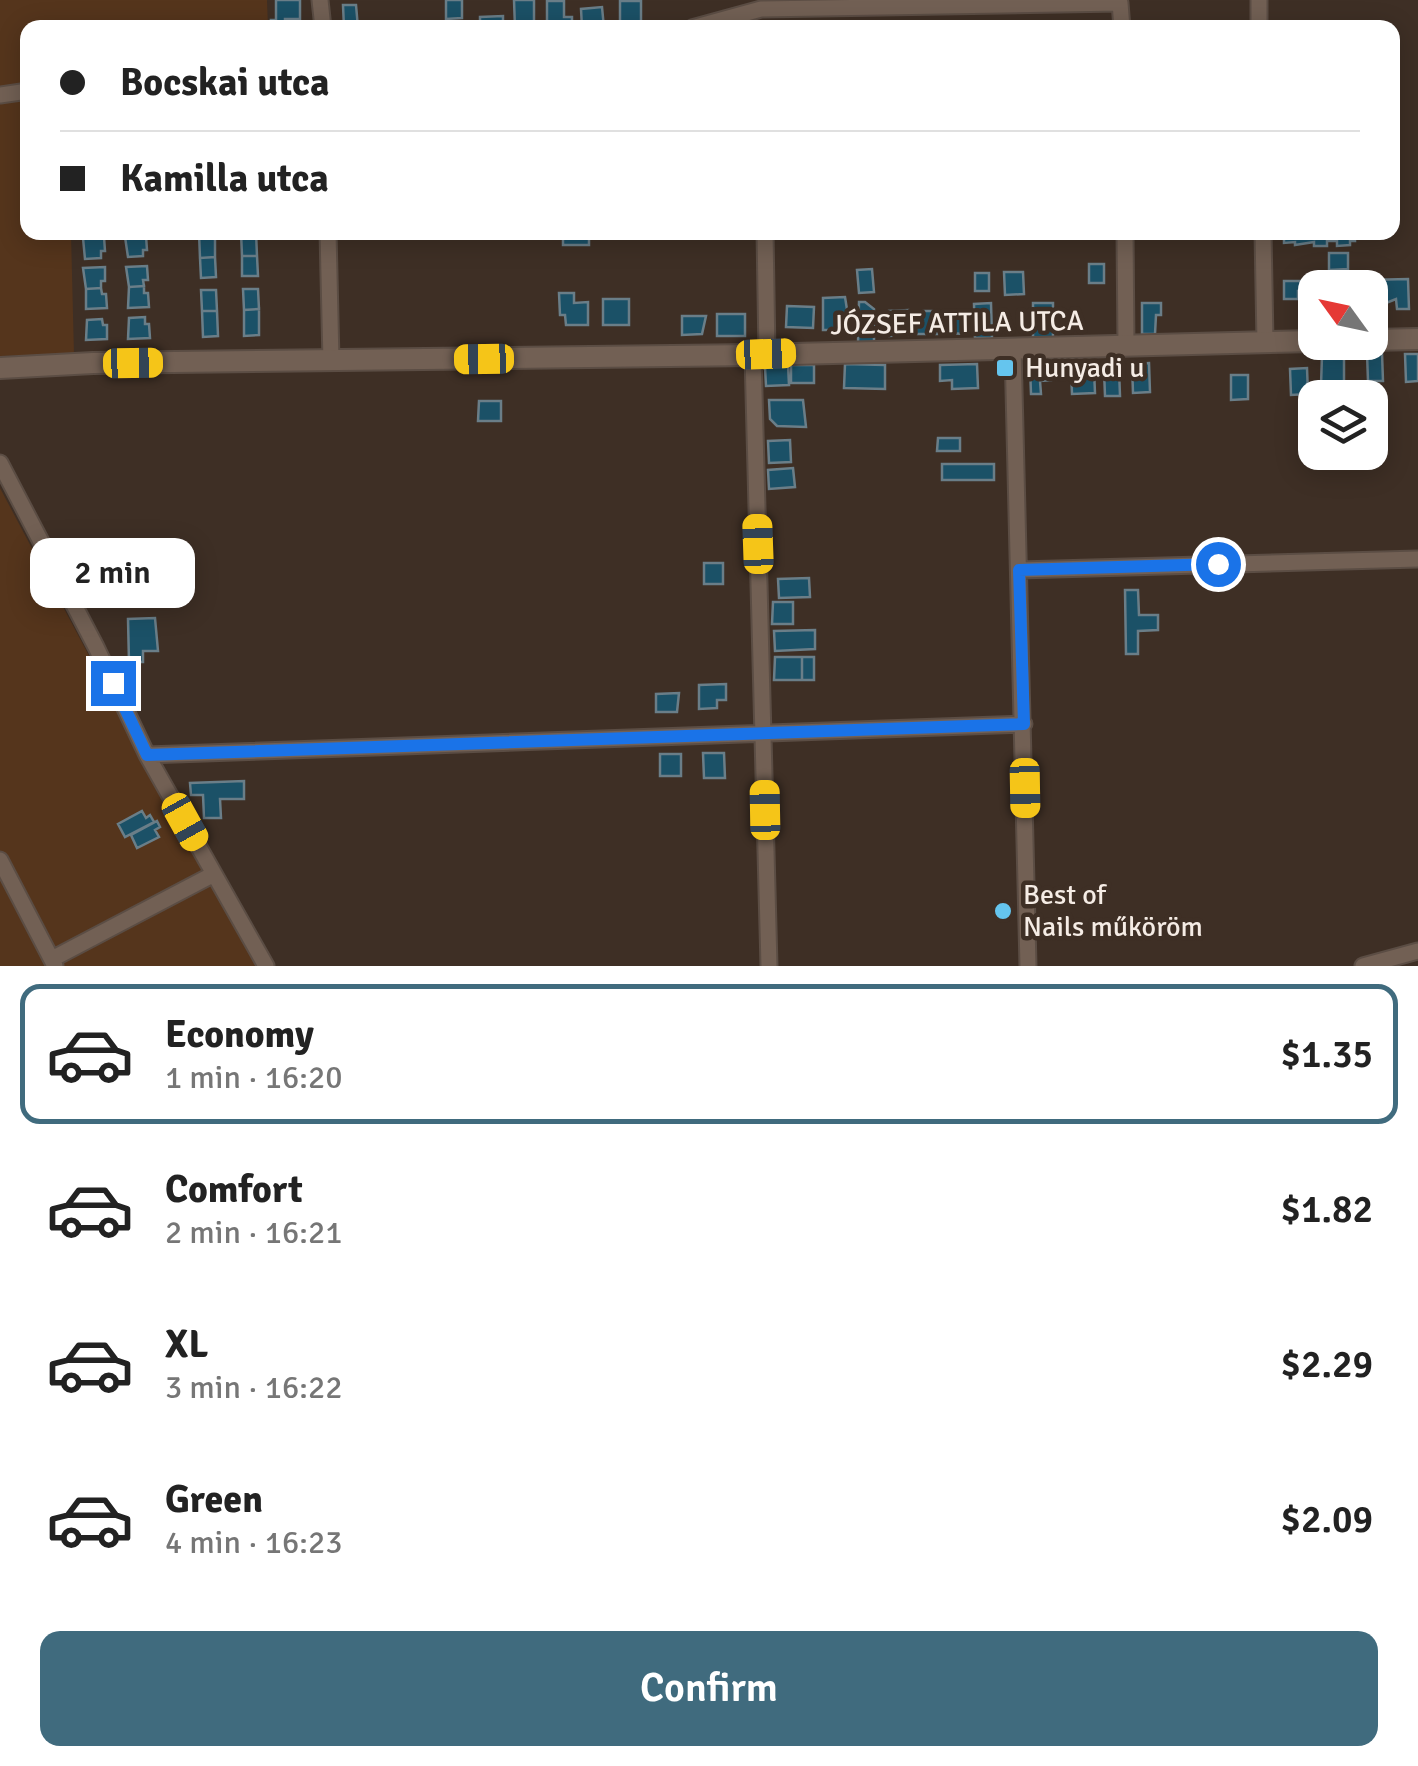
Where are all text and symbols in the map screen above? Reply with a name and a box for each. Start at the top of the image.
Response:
text: Bocskai utca [120,59,330,106]
text: Kamilla utca [120,155,329,202]
north arrow [1298,270,1388,360]
map controls [1298,270,1388,470]
street label: JÓZSEF ATTILA UTCA [830,304,1084,342]
car [735,338,797,370]
car [454,343,514,375]
car [103,347,163,379]
place label: Hunyadi u [1025,351,1145,385]
marker: Hunyadi u [994,357,1016,379]
button: layers [1298,380,1388,470]
car [742,513,774,575]
callout: 2 min [31,538,196,608]
route start [1196,542,1241,587]
text: 2 min [74,553,151,592]
route end [91,661,136,706]
car [1009,758,1041,818]
car [749,780,781,840]
car [157,788,213,856]
place label: Best of Nails műköröm [1023,878,1203,944]
marker: Best of Nails műköröm [992,900,1014,922]
icon: car [45,1009,135,1099]
text: Economy [165,1011,314,1058]
text: $1.35 [1280,1031,1373,1078]
text: 1 min · 16:20 [165,1058,343,1097]
icon: car [45,1164,135,1254]
text: Comfort [165,1166,303,1213]
text: $1.82 [1280,1186,1373,1233]
text: 2 min · 16:21 [165,1213,343,1252]
icon: car [45,1319,135,1409]
text: XL [165,1321,208,1368]
text: $2.29 [1280,1341,1373,1388]
text: 3 min · 16:22 [165,1368,343,1407]
icon: car [45,1474,135,1564]
text: Green [165,1476,263,1523]
text: $2.09 [1280,1496,1373,1543]
text: 4 min · 16:23 [165,1523,343,1562]
button: Confirm [40,1631,1378,1746]

